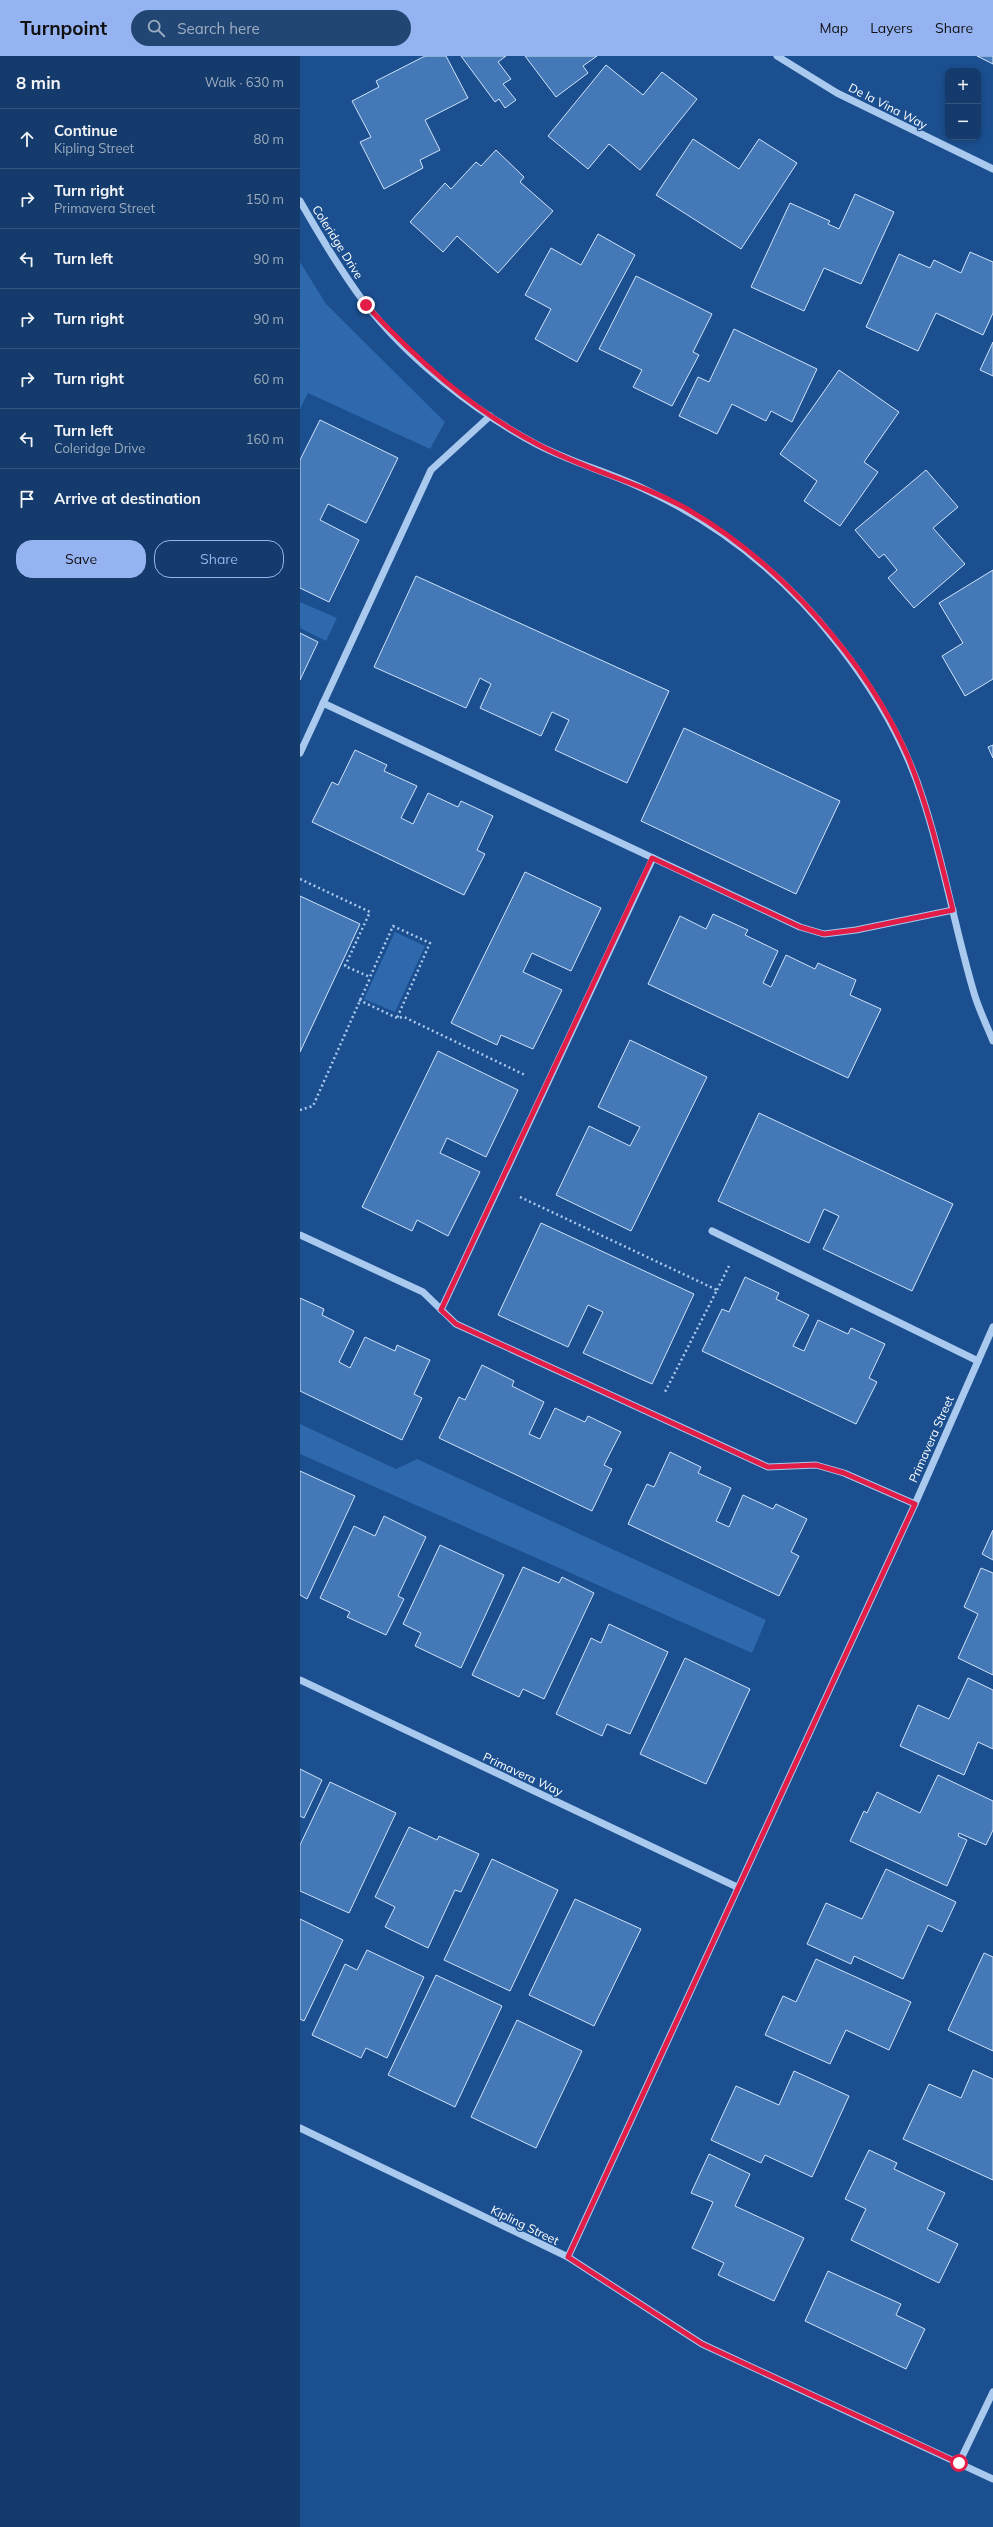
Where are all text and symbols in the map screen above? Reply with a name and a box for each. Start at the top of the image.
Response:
search box [131,10,411,46]
text: Turnpoint [20,16,107,40]
icon: search [145,17,167,39]
text: Search here [177,19,260,38]
text: Map [819,19,848,37]
text: Layers [870,19,913,37]
text: Share [935,19,973,37]
map controls [945,68,981,140]
button: + [945,68,981,104]
text: 8 min [16,72,61,93]
text: Walk · 630 m [205,74,284,90]
street label: De la Vina Way [846,80,931,133]
button: − [945,104,981,140]
text: Continue [54,121,117,140]
icon: ahead [16,128,38,150]
text: 80 m [254,131,284,147]
text: Kipling Street [54,140,134,156]
text: Turn right [54,181,124,200]
icon: right [16,188,38,210]
text: 150 m [246,191,284,207]
text: Primavera Street [54,200,155,216]
street label: Coleridge Drive [309,202,367,282]
icon: left [16,248,38,270]
text: Turn left [54,249,113,268]
text: 90 m [254,251,284,267]
route end [357,296,375,314]
icon: right [16,308,38,330]
text: Turn right [54,309,124,328]
text: 90 m [254,311,284,327]
icon: right [16,368,38,390]
text: Turn right [54,369,124,388]
text: 60 m [254,371,284,387]
text: Turn left [54,421,113,440]
icon: left [16,428,38,450]
text: 160 m [246,431,284,447]
text: Coleridge Drive [54,440,145,456]
icon: arrive [16,488,38,510]
text: Arrive at destination [54,489,201,508]
button: Save [16,540,146,578]
button: Share [154,540,284,578]
street label: Primavera Street [905,1393,957,1485]
street label: Primavera Way [481,1749,566,1799]
street label: Kipling Street [488,2202,562,2248]
route start [950,2454,968,2472]

